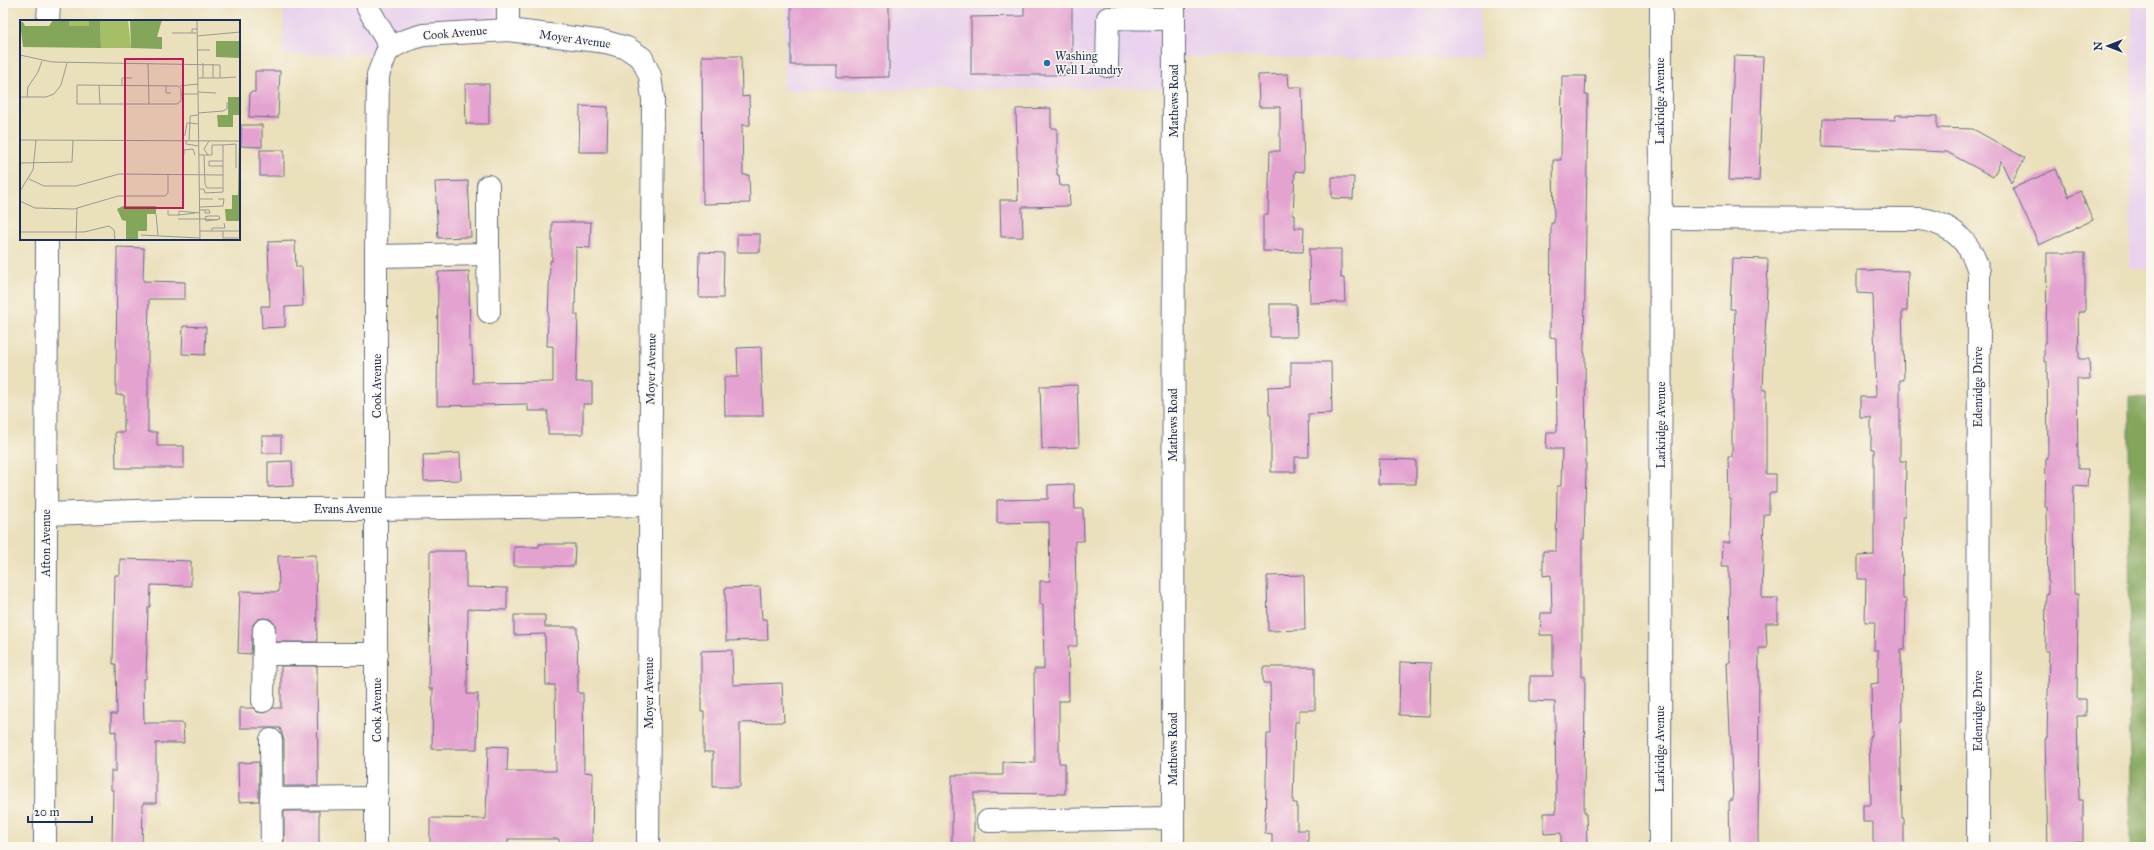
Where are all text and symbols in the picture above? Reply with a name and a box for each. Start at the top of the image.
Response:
inset map [20,20,240,240]
street label: Cook Avenue [422,23,488,43]
north arrow [2088,26,2128,66]
street label: Moyer Avenue [538,27,612,51]
text: N [2092,41,2105,51]
place label: Washing Well Laundry [1055,49,1123,77]
marker: Washing Well Laundry [1042,58,1052,68]
street label: Larkridge Avenue [1653,58,1668,144]
street label: Mathews Road [1167,64,1181,138]
street label: Moyer Avenue [643,333,659,405]
street label: Edenridge Drive [1971,347,1986,427]
street label: Cook Avenue [370,354,384,418]
street label: Larkridge Avenue [1654,382,1669,468]
street label: Mathews Road [1166,388,1180,462]
street label: Evans Avenue [314,502,382,516]
street label: Afton Avenue [39,509,53,578]
street label: Moyer Avenue [642,657,656,729]
street label: Edenridge Drive [1971,671,1986,751]
street label: Cook Avenue [370,678,384,742]
street label: Larkridge Avenue [1653,706,1668,792]
street label: Mathews Road [1166,712,1180,786]
scale bar [28,798,92,824]
text: 20 m [34,805,60,819]

